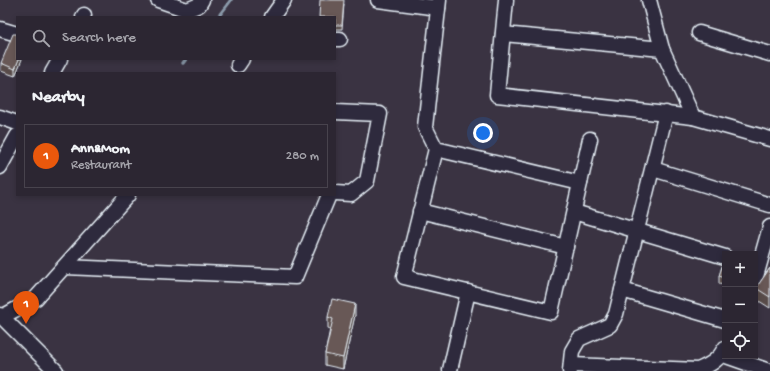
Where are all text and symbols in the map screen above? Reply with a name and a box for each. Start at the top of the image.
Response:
search box [16,16,336,60]
icon: search [30,27,52,49]
text: Search here [62,29,136,47]
text: Nearby [32,88,85,108]
your location [473,123,493,143]
text: Ann&Mom [71,140,130,158]
text: 1 [43,149,49,164]
text: 280 m [286,149,319,164]
text: Restaurant [71,158,131,173]
map controls [722,251,758,359]
button: + [722,251,758,287]
button: − [722,287,758,323]
pin: 1 [13,291,39,324]
button: locate [722,323,758,359]

